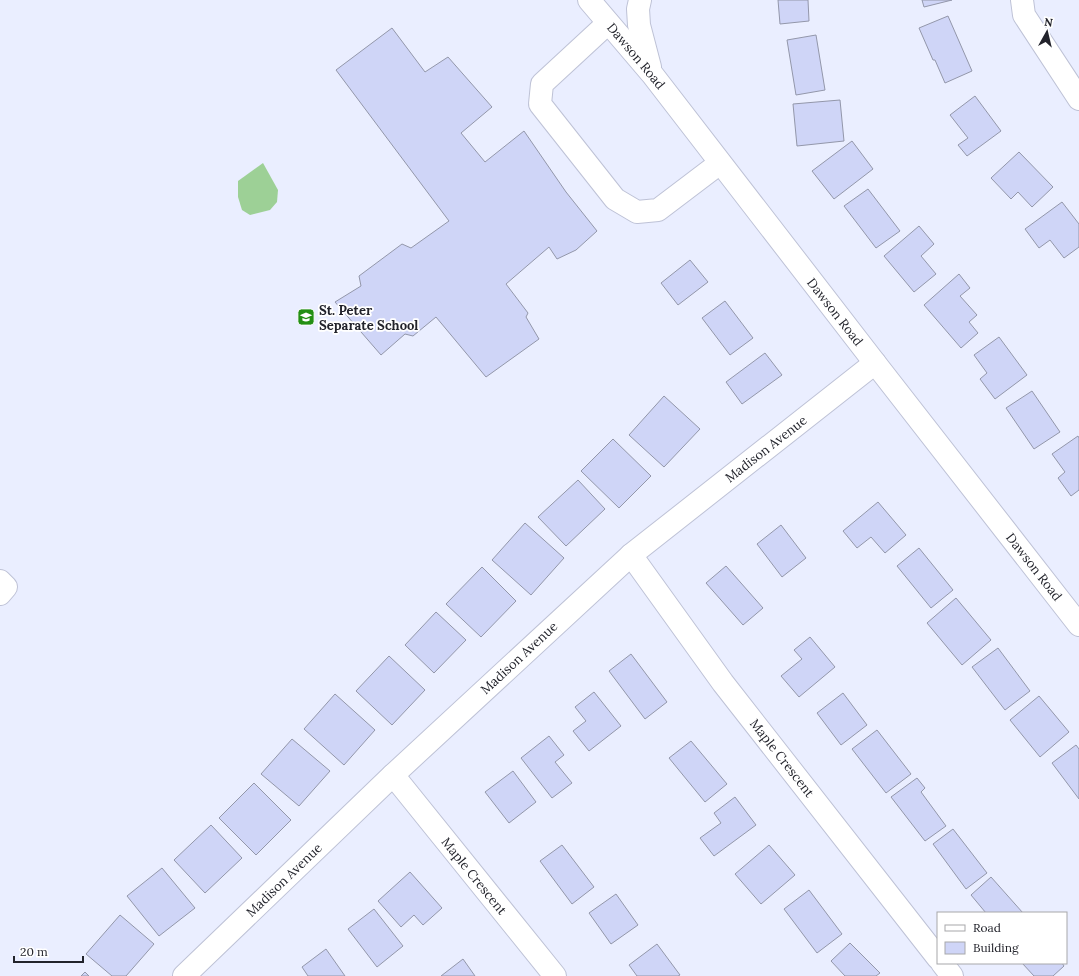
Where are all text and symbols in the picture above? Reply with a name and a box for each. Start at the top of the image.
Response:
north arrow [1027,12,1067,52]
text: N [1043,15,1054,30]
street label: Dawson Road [603,19,669,93]
street label: Dawson Road [803,275,867,350]
place label: St. Peter Separate School [319,302,418,334]
school or university icon: St. Peter Separate School [296,307,316,327]
street label: Madison Avenue [722,412,810,486]
street label: Dawson Road [1002,530,1066,605]
street label: Madison Avenue [477,618,561,698]
street label: Maple Crescent [746,715,818,801]
street label: Maple Crescent [438,834,510,918]
street label: Madison Avenue [242,839,326,921]
legend [937,912,1067,964]
text: Road [973,920,1001,935]
scale bar [14,938,83,964]
text: Building [973,940,1019,955]
text: 20 m [20,944,48,959]

